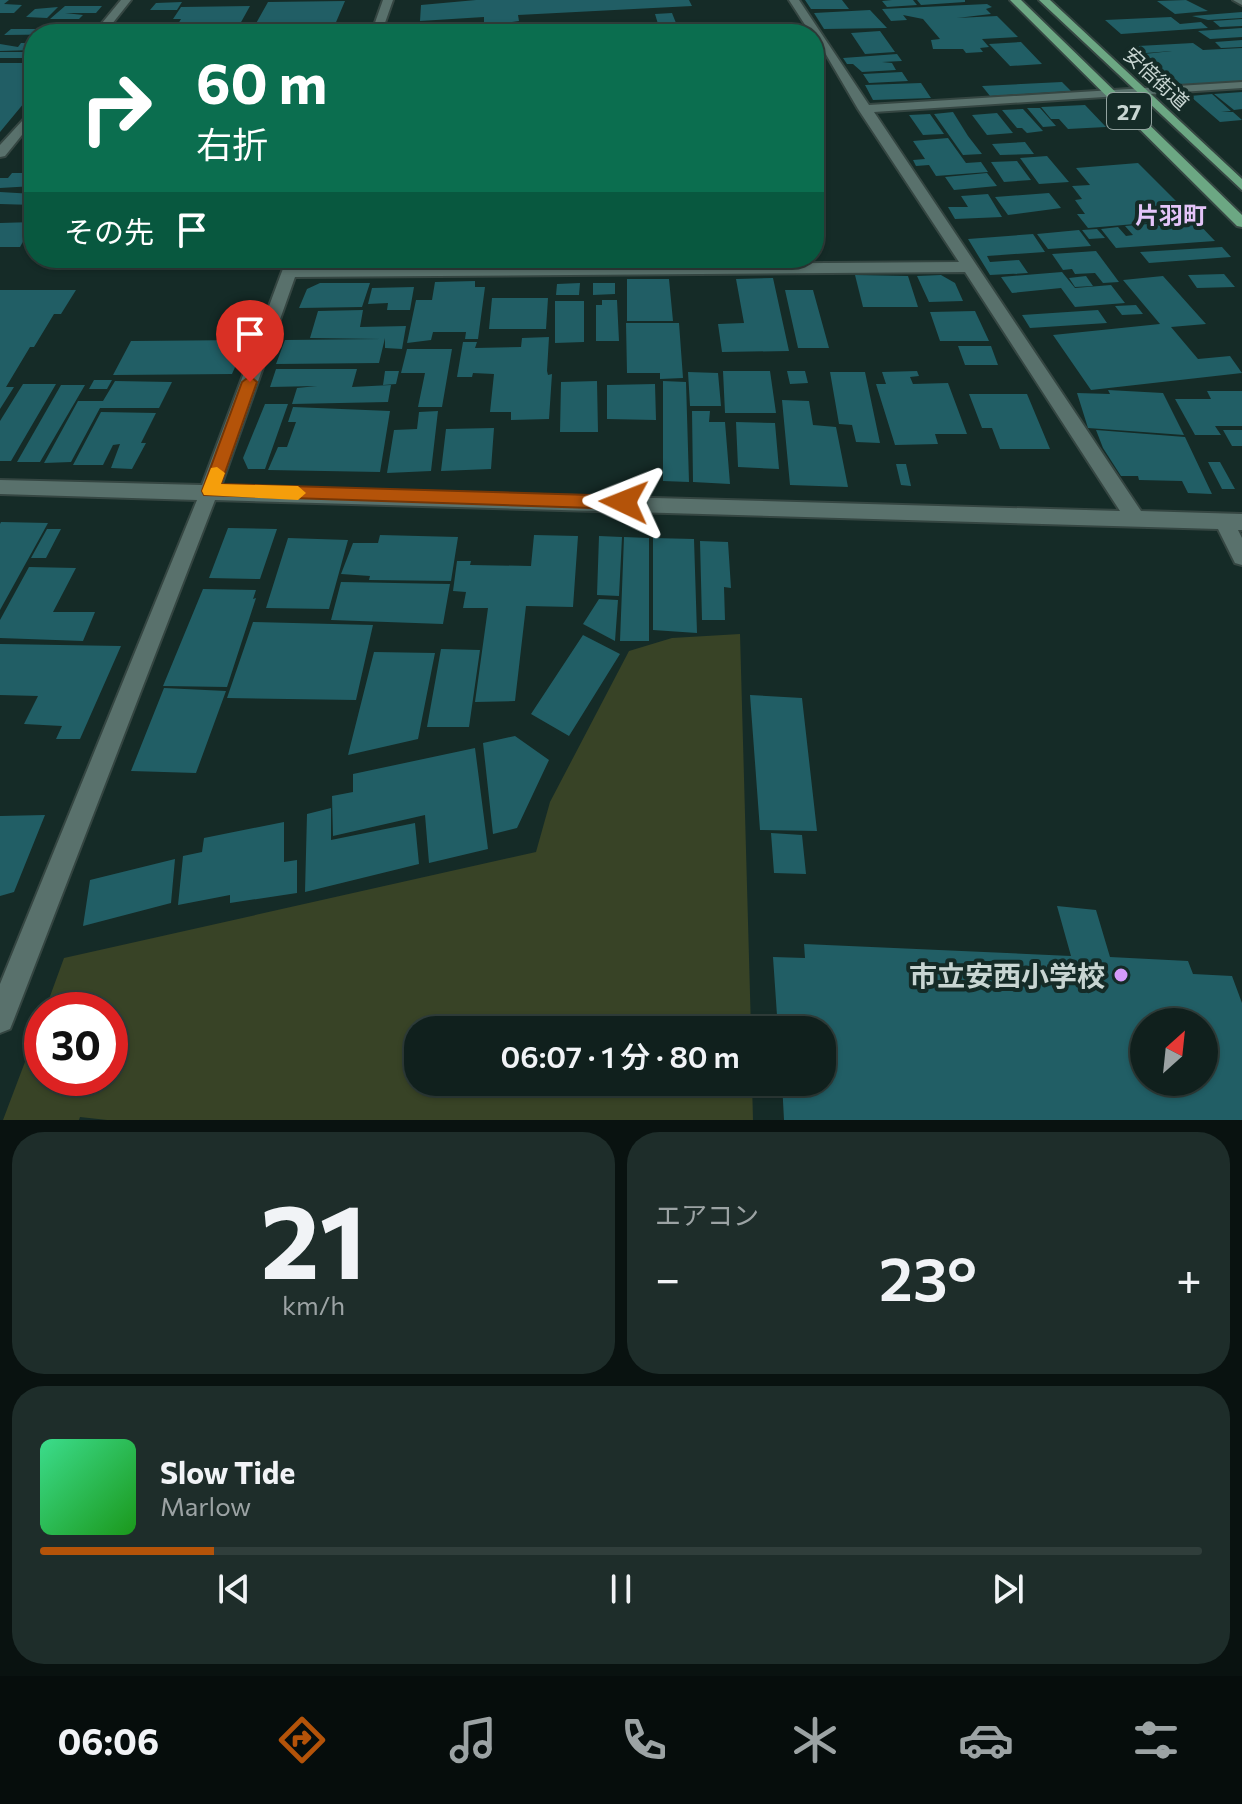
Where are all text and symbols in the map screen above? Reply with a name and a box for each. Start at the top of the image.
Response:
street label: 安倍街道 [1120,42,1194,114]
text: 60 m [196,47,327,116]
icon: right [64,56,168,160]
road number: 27 [1107,93,1151,129]
text: 右折 [196,121,268,165]
district label: 片羽町 [1135,200,1207,229]
icon: arrive [170,208,214,252]
text: その先 [64,212,154,249]
pin [216,300,284,382]
icon: arrive [228,312,272,356]
position arrow [582,460,666,544]
place label: 市立安西小学校 [909,958,1105,992]
marker: 市立安西小学校 [1112,966,1130,984]
speed limit sign: 30 [24,992,128,1096]
north arrow [1130,1008,1218,1096]
map controls [1130,1008,1218,1096]
text: 06:07 · 1 分 · 80 m [500,1037,740,1074]
text: 21 [260,1173,367,1300]
text: エアコン [655,1199,759,1230]
text: 23° [879,1240,977,1313]
text: − [655,1250,680,1304]
text: + [1176,1250,1202,1304]
text: km/h [282,1289,345,1320]
text: Slow Tide [160,1453,295,1490]
text: Marlow [160,1490,251,1521]
icon: previous [212,1567,256,1611]
icon: pause [599,1567,643,1611]
icon: next [986,1567,1030,1611]
icon: directions [274,1712,330,1768]
icon: music [445,1712,501,1768]
icon: phone [616,1712,672,1768]
icon: climate [787,1712,843,1768]
icon: car [958,1712,1014,1768]
icon: filters [1128,1712,1184,1768]
text: 06:06 [57,1718,159,1762]

